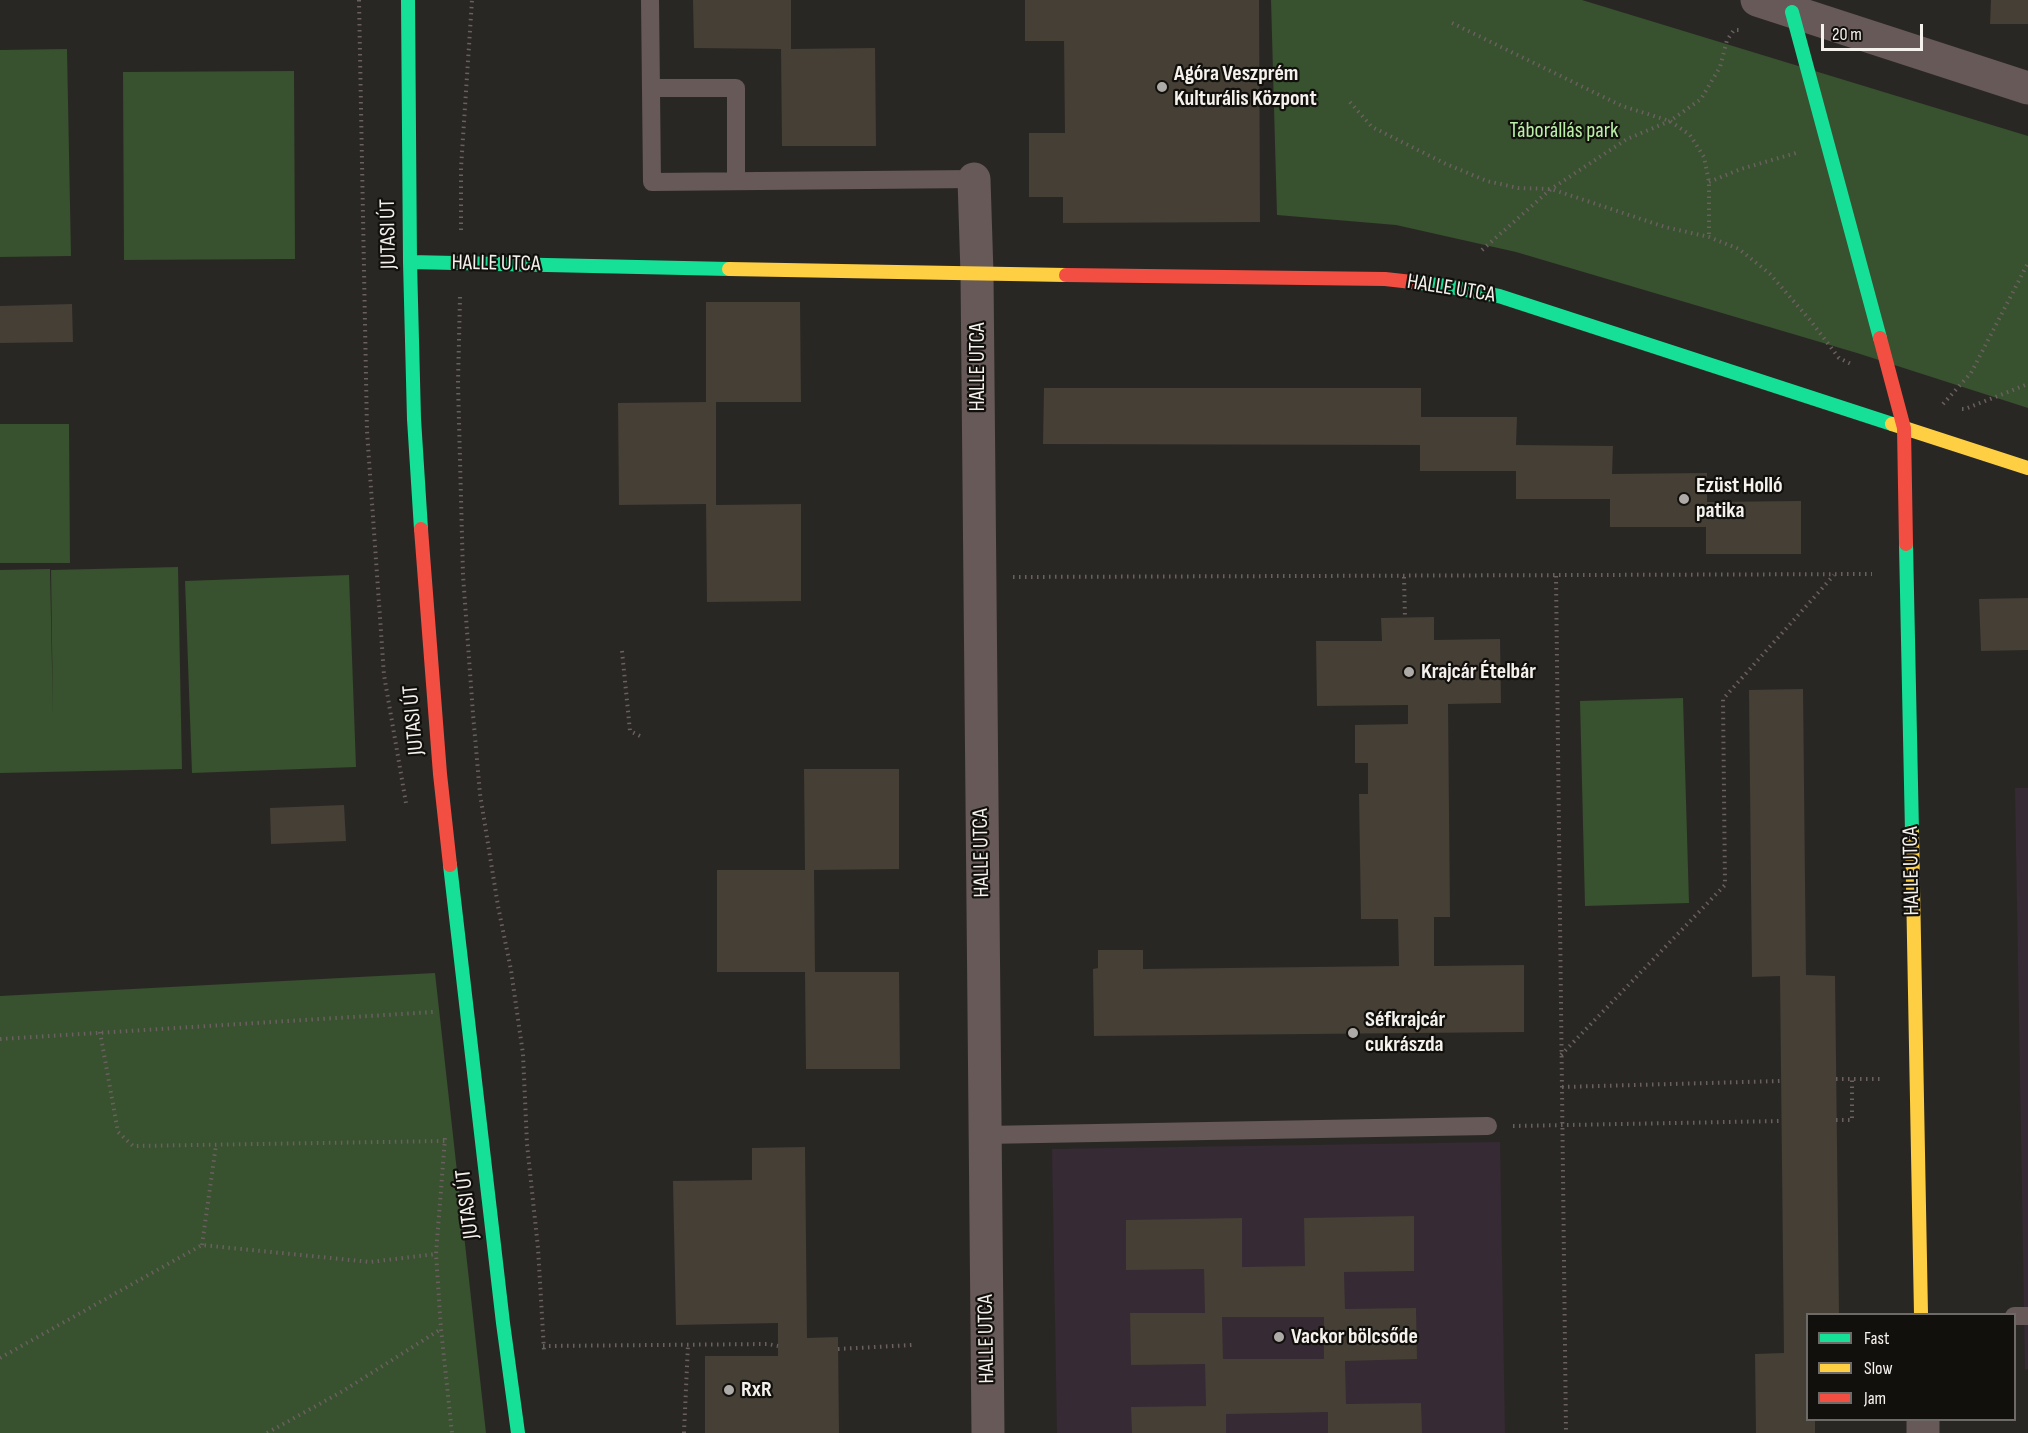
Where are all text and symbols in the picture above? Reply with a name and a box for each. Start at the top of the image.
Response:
scale bar [1824,12,1926,50]
text: 20 m [1832,24,1862,45]
place label: Agóra Veszprém Kulturális Központ [1174,61,1317,112]
marker: Agóra Veszprém Kulturális Központ [1155,80,1169,94]
park label: Táborállás park [1510,118,1618,144]
street label: JUTASI ÚT [375,199,403,269]
street label: HALLE UTCA [451,250,541,278]
street label: HALLE UTCA [1405,269,1497,309]
street label: HALLE UTCA [965,323,991,411]
place label: Ezüst Holló patika [1696,473,1783,524]
marker: Ezüst Holló patika [1677,492,1691,506]
place label: Krajcár Ételbár [1421,659,1536,685]
marker: Krajcár Ételbár [1402,665,1416,679]
street label: JUTASI ÚT [398,684,430,756]
street label: HALLE UTCA [968,808,996,898]
street label: HALLE UTCA [1898,826,1926,916]
place label: Séfkrajcár cukrászda [1365,1007,1445,1058]
marker: Séfkrajcár cukrászda [1346,1026,1360,1040]
street label: JUTASI ÚT [451,1168,485,1240]
street label: HALLE UTCA [973,1294,1001,1384]
legend [1806,1313,2016,1421]
place label: Vackor bölcsőde [1291,1324,1418,1350]
text: Fast [1864,1328,1889,1349]
marker: Vackor bölcsőde [1272,1330,1286,1344]
text: Slow [1864,1358,1893,1379]
place label: RxR [741,1377,772,1403]
marker: RxR [722,1383,736,1397]
text: Jam [1864,1388,1886,1409]

